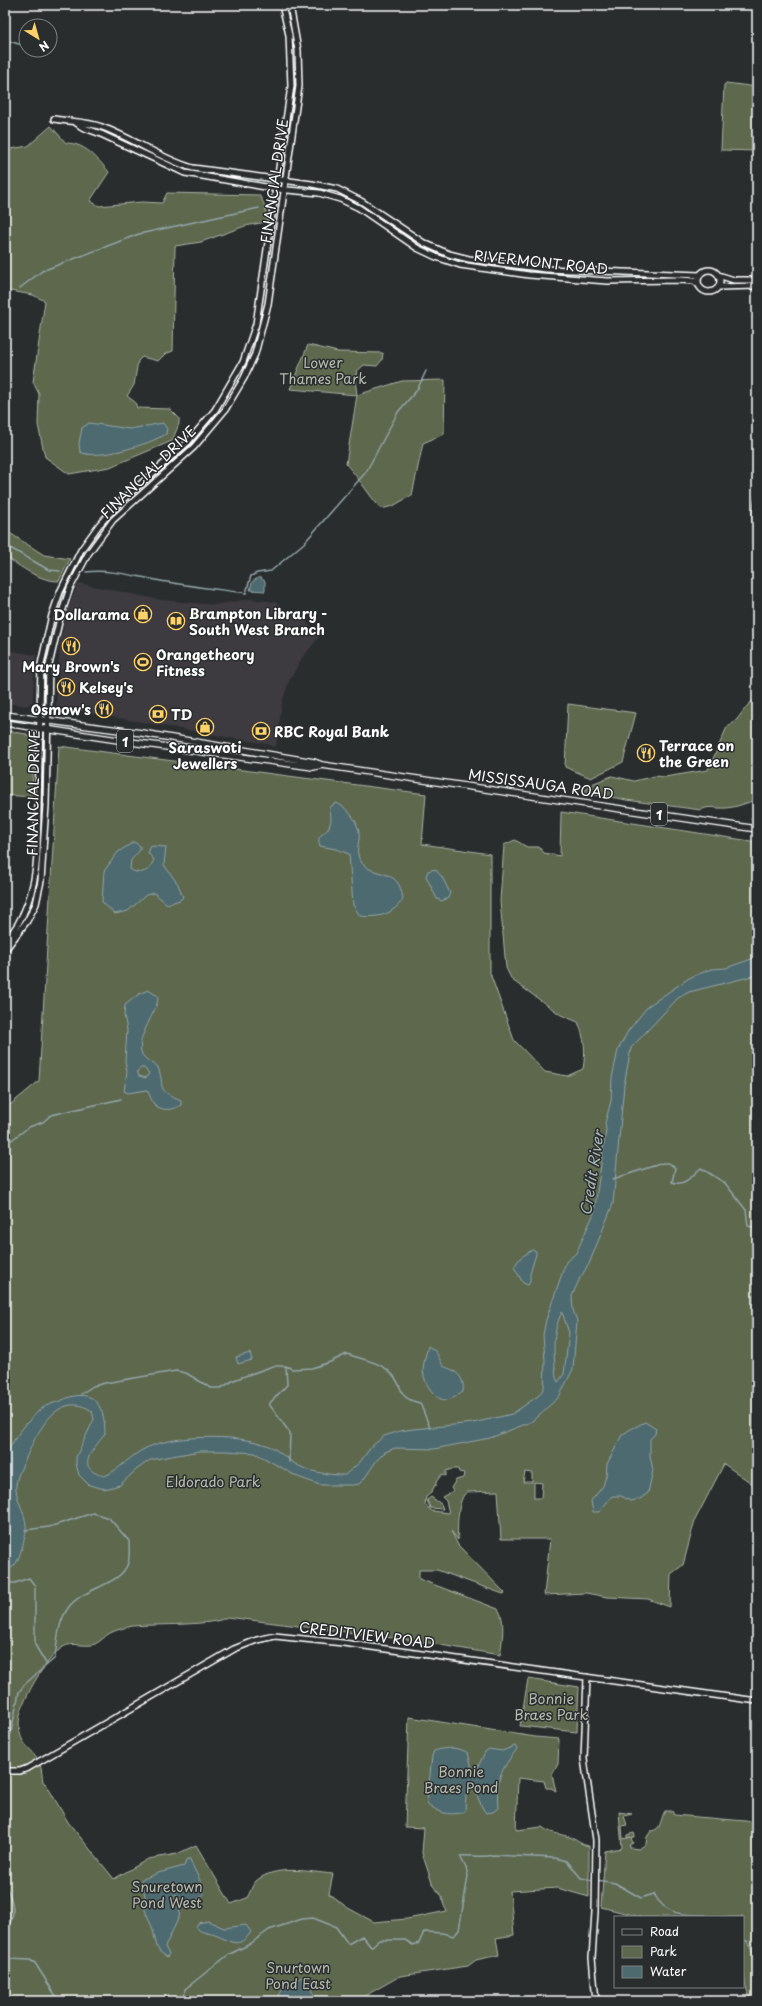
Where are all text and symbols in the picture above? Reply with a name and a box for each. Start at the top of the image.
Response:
north arrow [18,18,58,58]
text: N [35,37,53,56]
street label: FINANCIAL DRIVE [255,117,293,245]
street label: RIVERMONT ROAD [473,245,609,279]
park label: Lower Thames Park [279,352,367,389]
street label: FINANCIAL DRIVE [95,421,201,523]
place label: Brampton Library - South West Branch [189,603,327,640]
place label: Dollarama [53,604,130,625]
shop icon: Dollarama [133,604,153,624]
library icon: Brampton Library - South West Branch [166,611,186,631]
restaurant icon: Mary Brown's [61,636,81,656]
place label: Orangetheory Fitness [156,644,254,681]
sports icon: Orangetheory Fitness [133,652,153,672]
place label: Mary Brown's [22,656,120,677]
restaurant icon: Kelsey's [56,677,76,697]
place label: Kelsey's [79,677,134,698]
place label: Osmow's [31,699,91,720]
restaurant icon: Osmow's [94,699,114,719]
bank icon: TD [148,704,168,724]
place label: TD [171,704,192,725]
shop icon: Saraswoti Jewellers [195,717,215,737]
bank icon: RBC Royal Bank [251,721,271,741]
place label: RBC Royal Bank [274,721,390,742]
street label: FINANCIAL DRIVE [21,730,45,856]
road number: 1 [117,730,133,752]
place label: Terrace on the Green [659,735,735,772]
place label: Saraswoti Jewellers [169,737,241,774]
restaurant icon: Terrace on the Green [636,743,656,763]
street label: MISSISSAUGA ROAD [467,763,615,805]
road number: 1 [651,803,667,825]
water label: Credit River [573,1127,609,1217]
park label: Eldorado Park [166,1471,261,1492]
street label: CREDITVIEW ROAD [298,1616,436,1654]
park label: Bonnie Braes Park [514,1688,589,1725]
park label: Bonnie Braes Pond [424,1761,498,1798]
park label: Snuretown Pond West [131,1876,203,1913]
legend [614,1916,744,1988]
text: Road [650,1922,679,1940]
text: Park [650,1942,677,1960]
park label: Snurtown Pond East [265,1957,331,1994]
text: Water [650,1962,687,1980]

